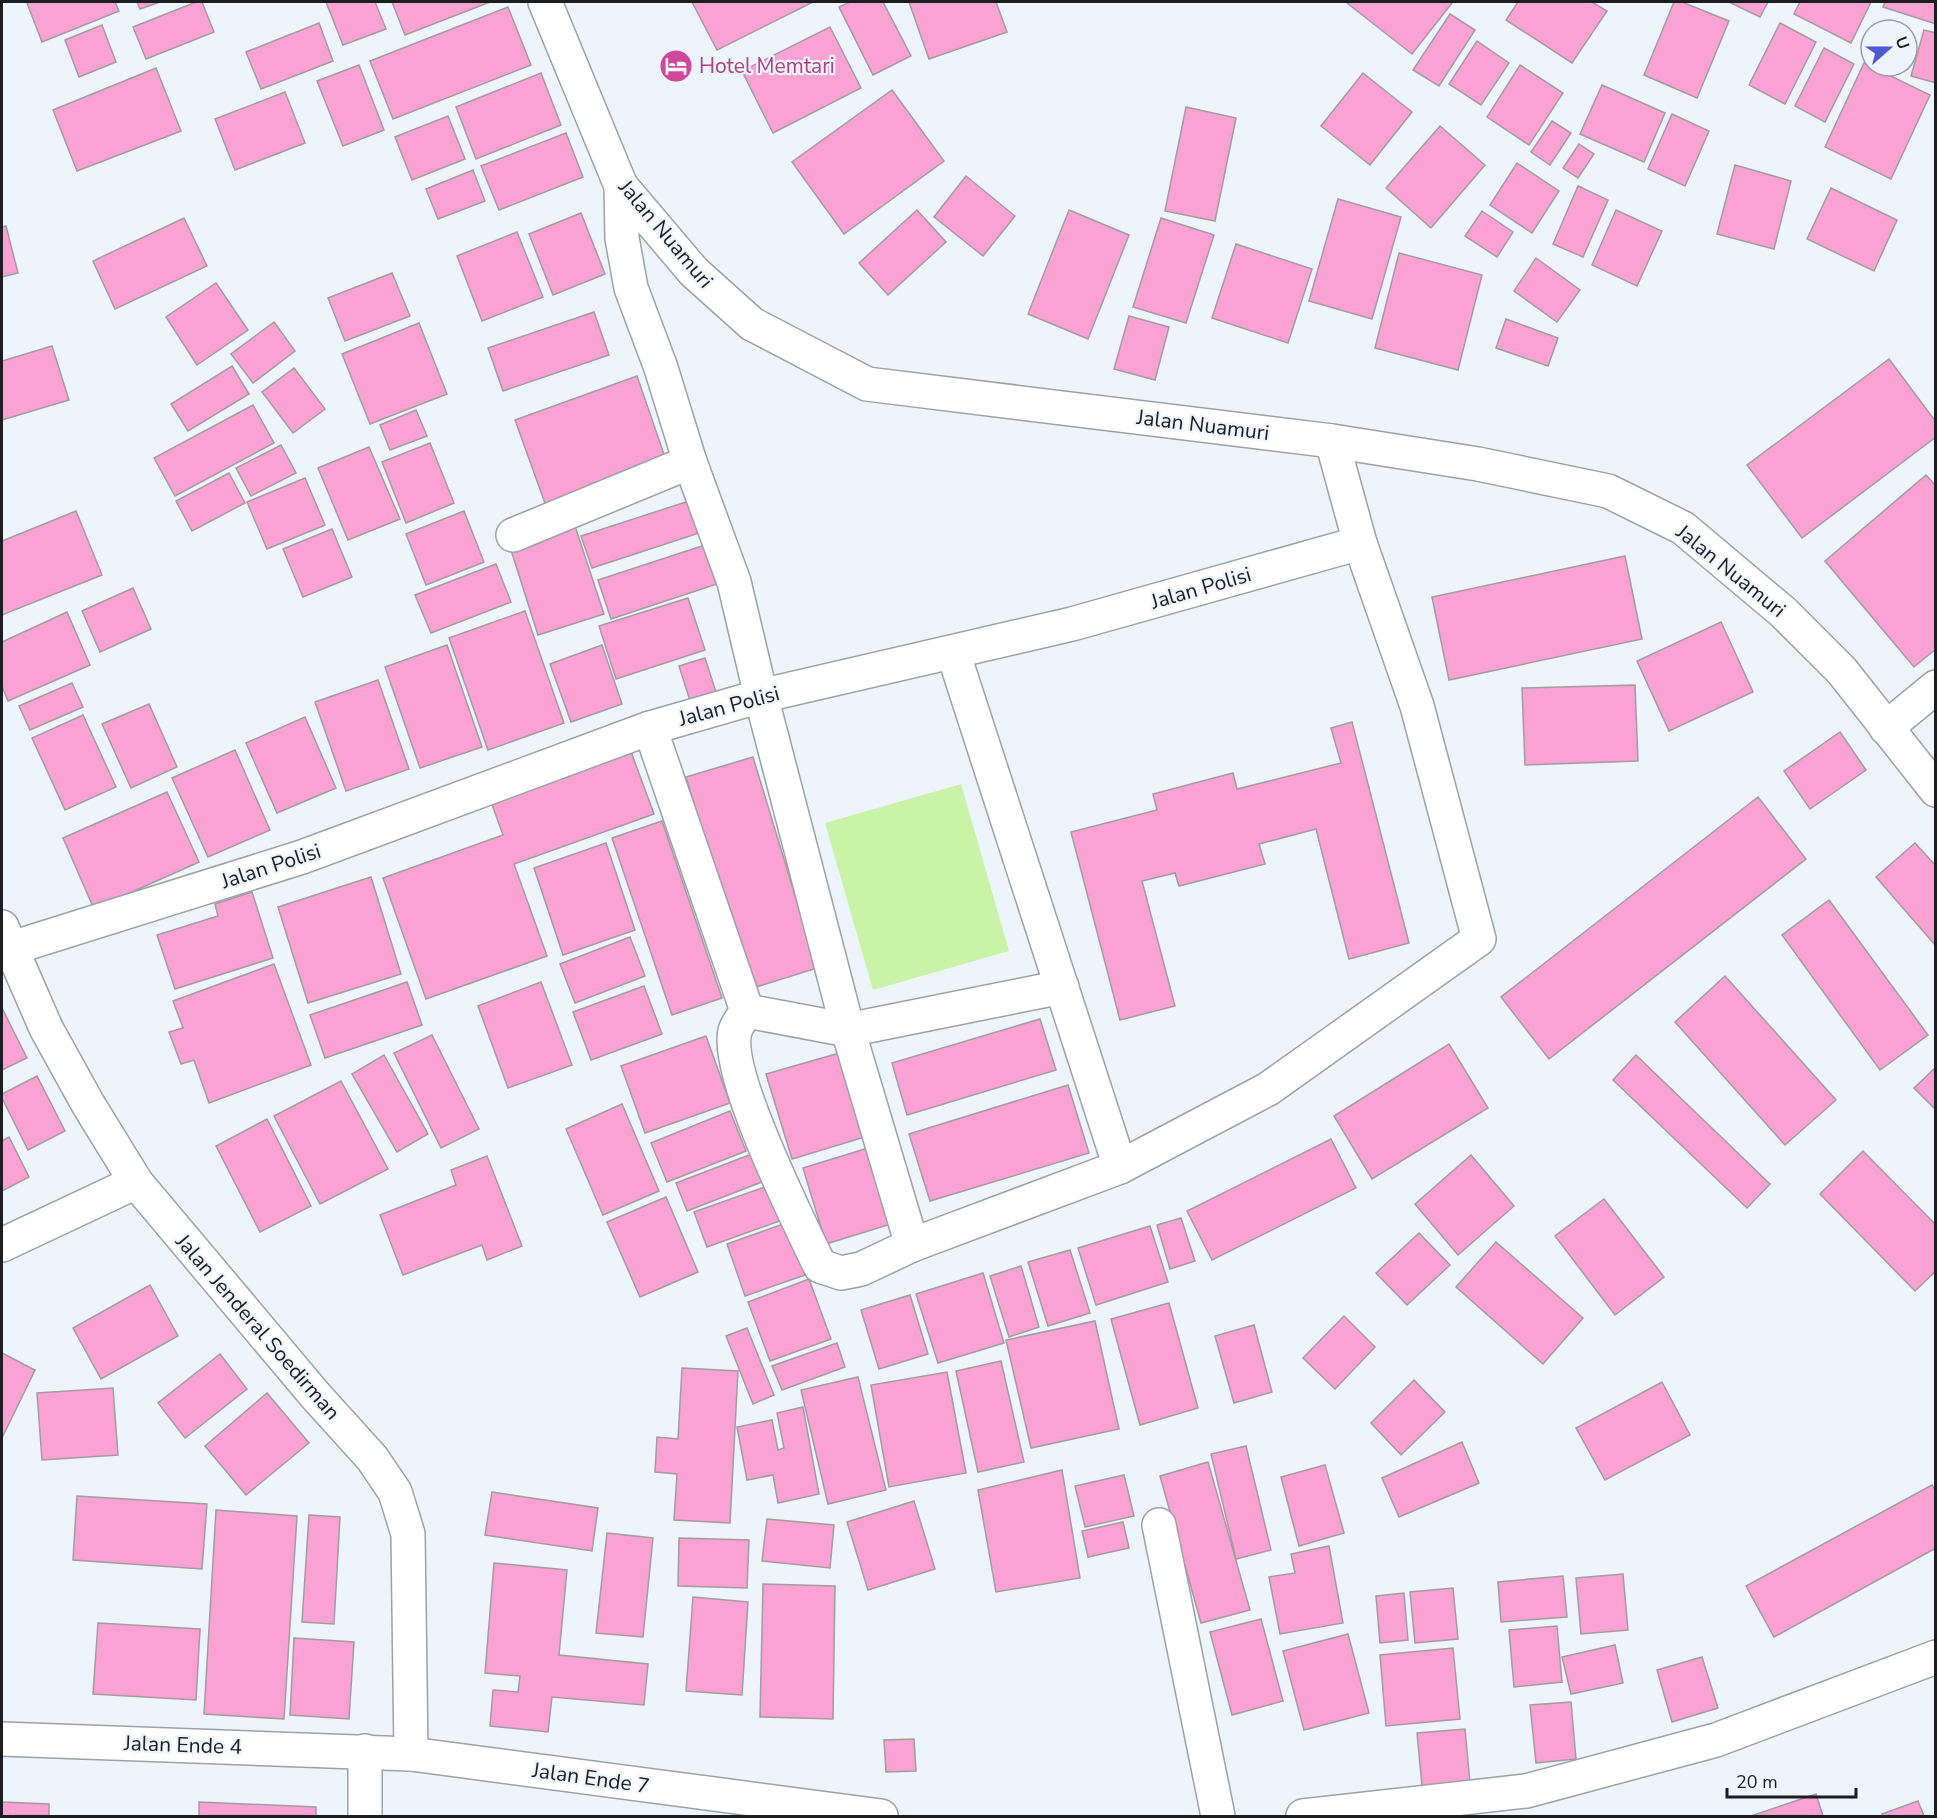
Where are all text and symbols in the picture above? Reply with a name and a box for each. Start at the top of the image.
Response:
north arrow [1859,18,1919,78]
text: U [1890,34,1914,52]
hotel icon: Hotel Memtari [658,48,694,84]
place label: Hotel Memtari [699,52,835,80]
street label: Jalan Nuamuri [612,173,720,294]
street label: Jalan Nuamuri [1134,403,1271,447]
street label: Jalan Nuamuri [1670,518,1792,624]
street label: Jalan Polisi [1147,560,1254,616]
street label: Jalan Polisi [675,679,782,733]
street label: Jalan Polisi [217,837,324,896]
street label: Jalan Jenderal Soedirman [169,1227,346,1426]
street label: Jalan Ende 4 [122,1729,243,1761]
street label: Jalan Ende 7 [530,1756,651,1800]
scale bar [1727,1761,1856,1799]
text: 20 m [1736,1770,1778,1794]

